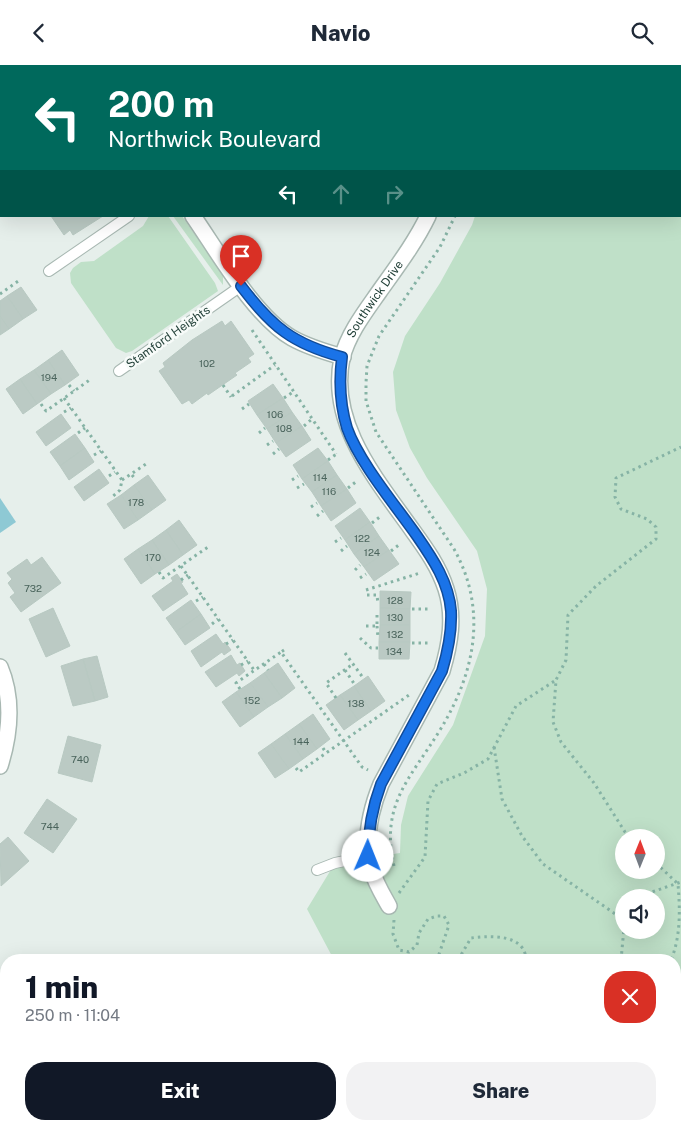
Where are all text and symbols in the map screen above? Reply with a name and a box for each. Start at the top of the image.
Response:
icon: back [25,19,53,47]
icon: search [628,19,656,47]
text: Navio [310,20,371,46]
text: 200 m [108,84,214,125]
icon: left [25,85,90,150]
text: Northwick Boulevard [108,126,321,152]
icon: left [274,180,302,208]
icon: ahead [327,180,355,208]
icon: right [380,180,408,208]
pin [220,235,262,286]
icon: arrive [227,242,255,270]
street label: Southwick Drive [344,258,406,340]
street label: Stamford Heights [123,303,213,371]
house number: 102 [199,357,215,369]
house number: 194 [41,371,57,383]
house number: 106 [267,408,283,420]
house number: 108 [276,422,292,434]
house number: 114 [313,471,327,483]
house number: 116 [322,485,336,497]
house number: 178 [128,496,144,508]
house number: 122 [354,532,370,544]
house number: 124 [364,546,380,558]
house number: 170 [145,551,161,563]
house number: 732 [24,582,42,594]
house number: 128 [387,594,403,606]
house number: 130 [387,611,403,623]
house number: 132 [387,628,403,640]
house number: 134 [386,645,402,657]
house number: 152 [244,694,260,706]
house number: 138 [348,697,364,709]
house number: 144 [293,735,309,747]
house number: 740 [71,753,89,765]
house number: 744 [41,820,59,832]
position arrow [341,829,393,881]
north arrow [615,829,665,879]
map controls [615,829,665,939]
button: sound [615,889,665,939]
text: 1 min [25,969,98,1005]
button: close [604,971,656,1023]
text: 250 m · 11:04 [25,1006,120,1025]
button: Exit [25,1062,336,1120]
button: Share [346,1062,656,1120]

